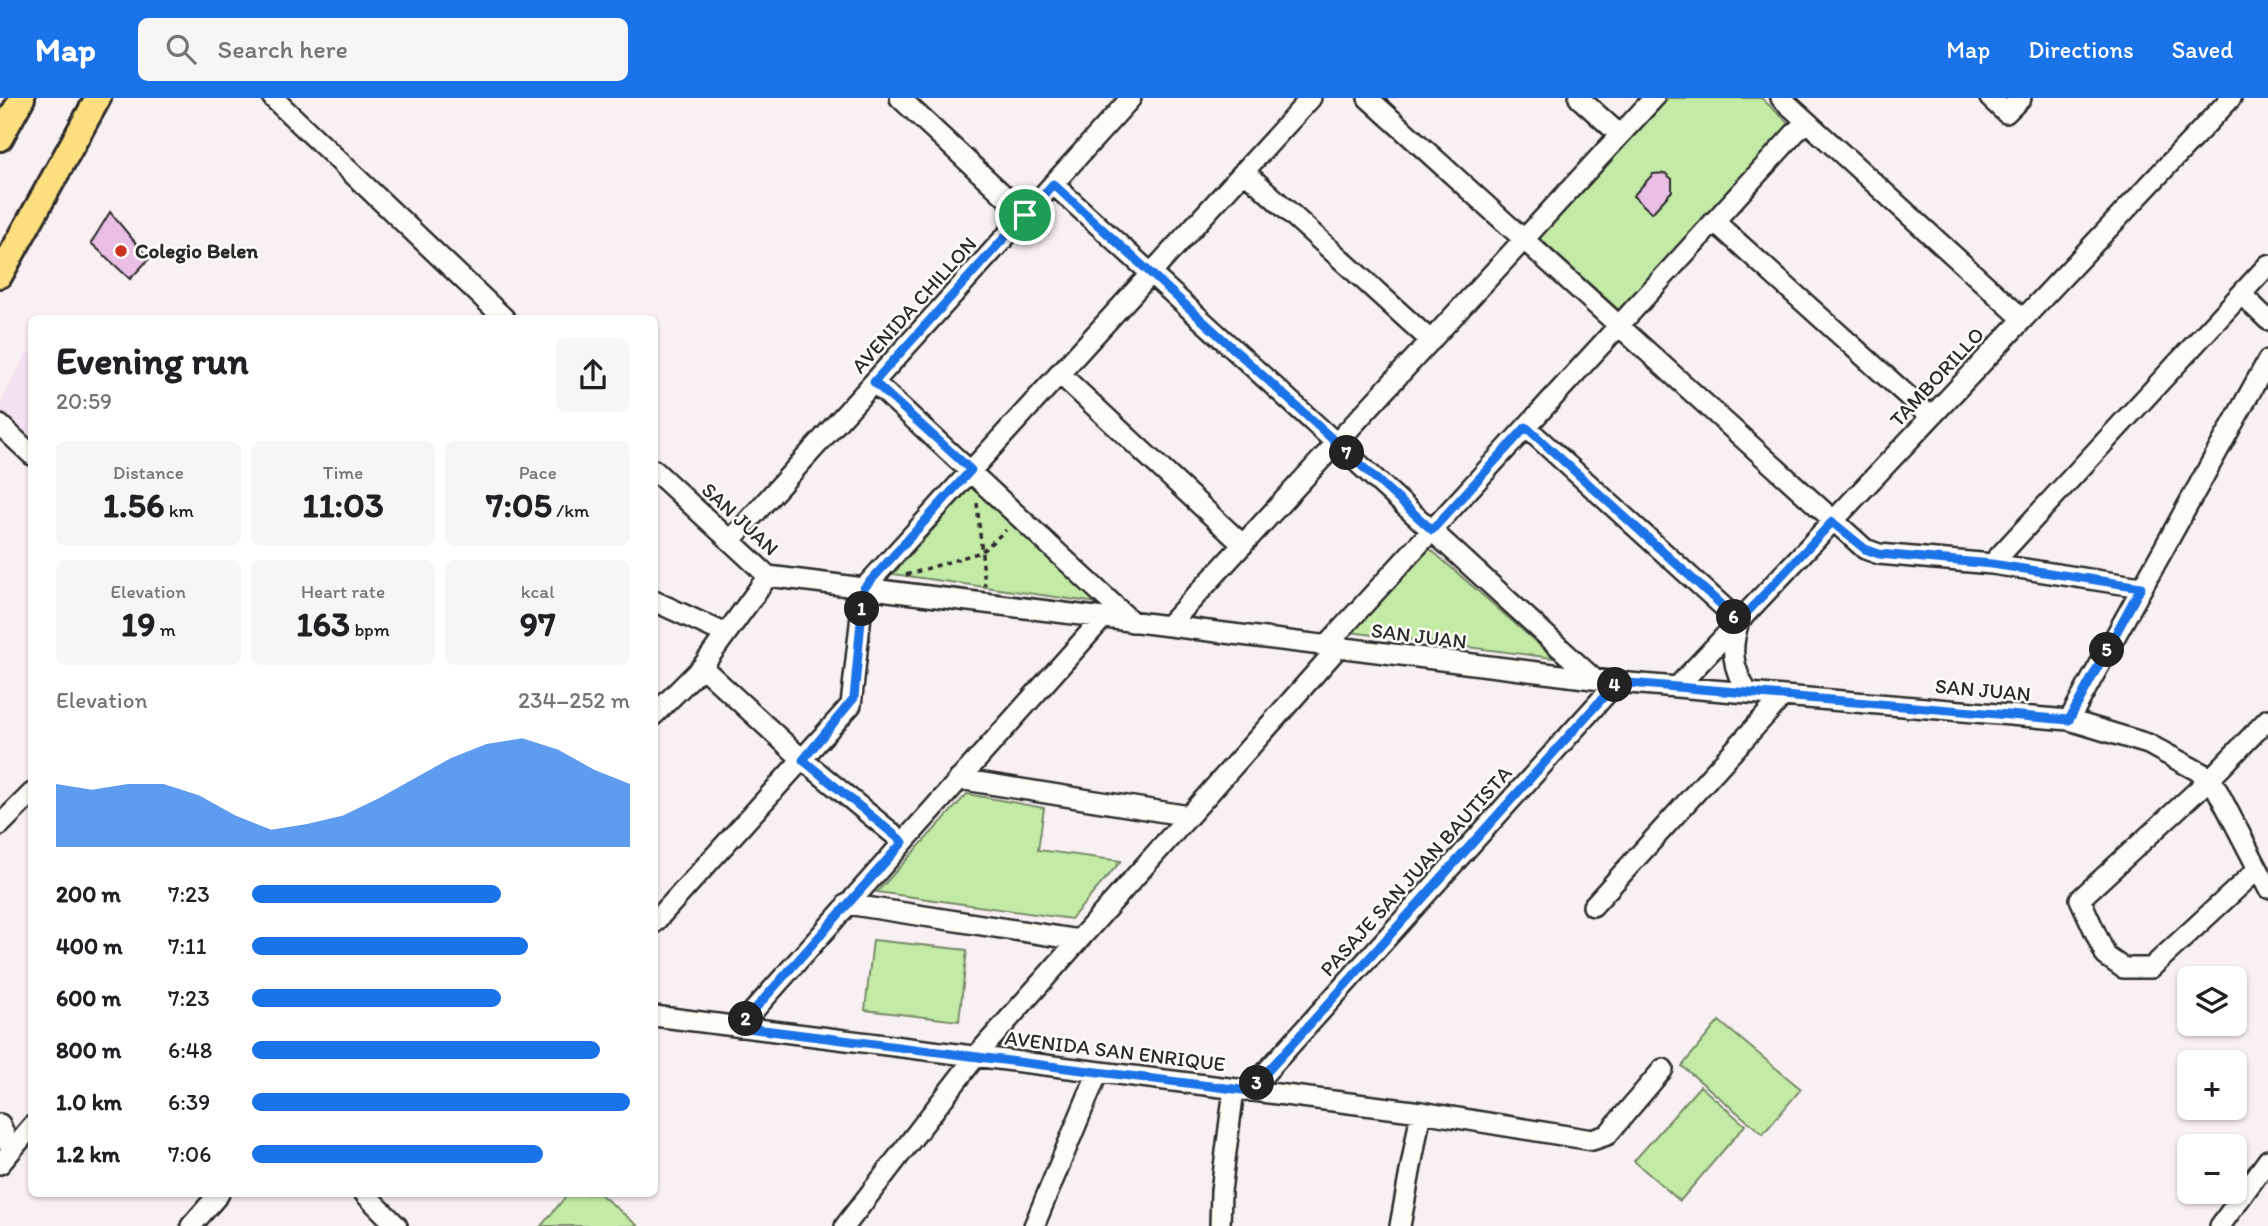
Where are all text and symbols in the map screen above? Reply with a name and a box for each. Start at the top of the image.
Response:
search box [138,18,628,81]
text: Map [35,30,96,69]
icon: search [162,30,200,68]
text: Search here [218,33,348,65]
text: Map [1946,35,1990,64]
text: Directions [2028,35,2134,64]
text: Saved [2172,35,2233,64]
pin [995,185,1055,245]
icon: arrive [1006,196,1044,234]
street label: AVENIDA CHILLON [846,231,981,378]
place label: Colegio Belen [135,238,258,264]
marker: Colegio Belen [113,243,129,259]
street label: TAMBORILLO [1884,322,1989,432]
text: Evening run [56,338,249,384]
button: share [556,338,630,412]
text: 20:59 [56,387,112,415]
pin: 7 [1330,436,1364,470]
text: 7 [1342,441,1351,464]
text: Distance [113,461,184,484]
text: Time [323,461,363,484]
text: Pace [519,461,557,484]
street label: SAN JUAN [697,477,784,561]
text: 1.56 [103,484,165,526]
text: 11:03 [302,484,384,526]
text: 7:05 [486,484,552,526]
text: km [165,499,194,522]
text: /km [552,499,589,522]
text: Elevation [111,580,186,603]
text: Heart rate [301,580,385,603]
text: kcal [521,580,555,603]
pin: 1 [844,592,880,626]
text: 1 [857,597,866,620]
pin: 6 [1716,600,1752,634]
text: 19 [121,603,155,645]
text: 163 [296,603,350,645]
text: 97 [520,603,556,645]
text: 6 [1728,605,1739,628]
street label: SAN JUAN [1370,617,1468,654]
text: m [155,618,176,641]
text: bpm [350,618,390,641]
pin: 5 [2090,632,2124,668]
text: 5 [2102,638,2111,661]
pin: 4 [1598,668,1632,702]
text: 4 [1609,673,1620,696]
street label: SAN JUAN [1934,673,2032,706]
text: Elevation [56,686,147,714]
text: 234–252 m [518,686,630,714]
street label: PASAJE SAN JUAN BAUTISTA [1314,760,1517,981]
text: 200 m [56,880,121,908]
text: 7:23 [168,880,210,908]
text: 400 m [56,932,123,960]
text: 7:11 [168,932,206,960]
map controls [2177,966,2247,1204]
button: layers [2177,966,2247,1036]
text: 600 m [56,984,121,1012]
text: 7:23 [168,984,210,1012]
pin: 2 [728,1002,764,1037]
text: 2 [741,1007,751,1030]
street label: AVENIDA SAN ENRIQUE [1003,1025,1227,1076]
text: 800 m [56,1036,121,1064]
text: 6:48 [168,1036,212,1064]
button: + [2177,1050,2247,1120]
pin: 3 [1240,1066,1274,1100]
text: 3 [1251,1071,1262,1094]
text: 1.0 km [56,1088,122,1116]
text: 6:39 [168,1088,210,1116]
button: − [2177,1134,2247,1204]
text: 1.2 km [56,1140,120,1168]
text: 7:06 [168,1140,211,1168]

